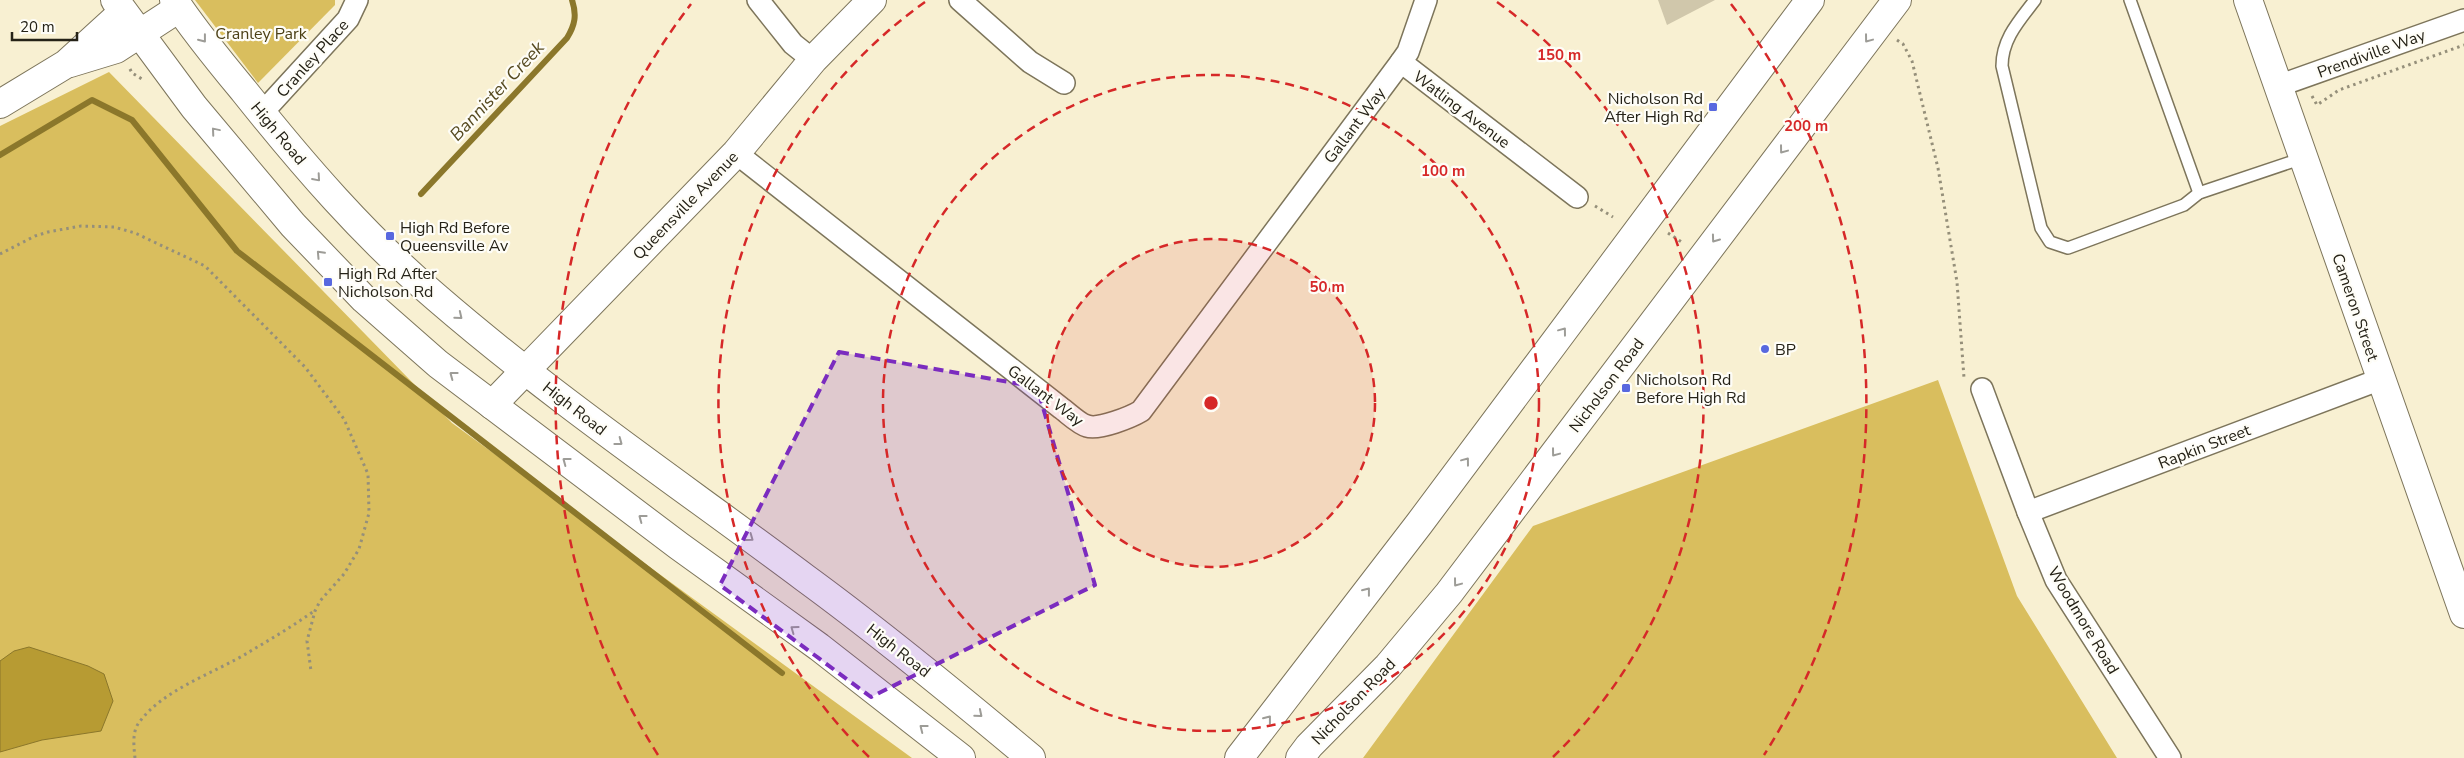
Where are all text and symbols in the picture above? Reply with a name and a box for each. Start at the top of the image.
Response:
scale bar [12,10,78,42]
street label: Cranley Place [272,15,354,103]
text: 20 m [20,17,55,37]
park label: Cranley Park [215,23,308,45]
street label: Prendiville Way [2314,24,2429,84]
one-way arrow [197,33,206,43]
one-way arrow [1865,33,1874,43]
water label: Bannister Creek [444,35,550,146]
text: 150 m [1537,45,1581,65]
street label: Watling Avenue [1408,66,1514,154]
street label: Gallant Way [1319,82,1391,168]
place label: Nicholson Rd After High Rd [1604,88,1703,128]
street label: High Road [245,98,311,170]
marker: Nicholson Rd After High Rd [1707,101,1719,113]
text: 200 m [1784,116,1828,136]
one-way arrow [212,128,220,137]
one-way arrow [1781,144,1789,153]
street label: Queensville Avenue [628,147,743,265]
text: 100 m [1421,161,1465,181]
one-way arrow [311,173,320,182]
place label: High Rd Before Queensville Av [400,217,510,257]
marker: High Rd Before Queensville Av [384,230,396,242]
one-way arrow [1713,233,1721,242]
one-way arrow [317,251,326,260]
street label: Cameron Street [2326,251,2384,364]
place label: High Rd After Nicholson Rd [338,263,437,303]
marker: High Rd After Nicholson Rd [322,276,334,288]
text: 50 m [1309,277,1345,297]
one-way arrow [453,310,462,319]
one-way arrow [1557,327,1566,337]
street label: Nicholson Road [1564,334,1649,437]
place label: BP [1775,339,1796,361]
marker: BP [1759,343,1771,355]
street label: Gallant Way [1003,360,1089,432]
place label: Nicholson Rd Before High Rd [1636,369,1746,409]
one-way arrow [450,373,459,381]
street label: High Road [538,377,611,441]
marker: Nicholson Rd Before High Rd [1620,382,1632,394]
centre of rings [1202,394,1220,412]
street label: Rapkin Street [2155,419,2254,475]
one-way arrow [613,436,623,445]
one-way arrow [1552,447,1561,457]
one-way arrow [562,458,572,467]
one-way arrow [1460,458,1468,467]
one-way arrow [638,515,648,524]
one-way arrow [744,532,754,541]
street label: Woodmore Road [2042,563,2124,678]
one-way arrow [1454,577,1463,587]
one-way arrow [1362,588,1370,597]
street label: High Road [862,619,935,683]
one-way arrow [790,626,800,635]
street label: Nicholson Road [1307,654,1401,750]
one-way arrow [973,708,982,717]
one-way arrow [1263,716,1271,725]
one-way arrow [919,725,929,734]

